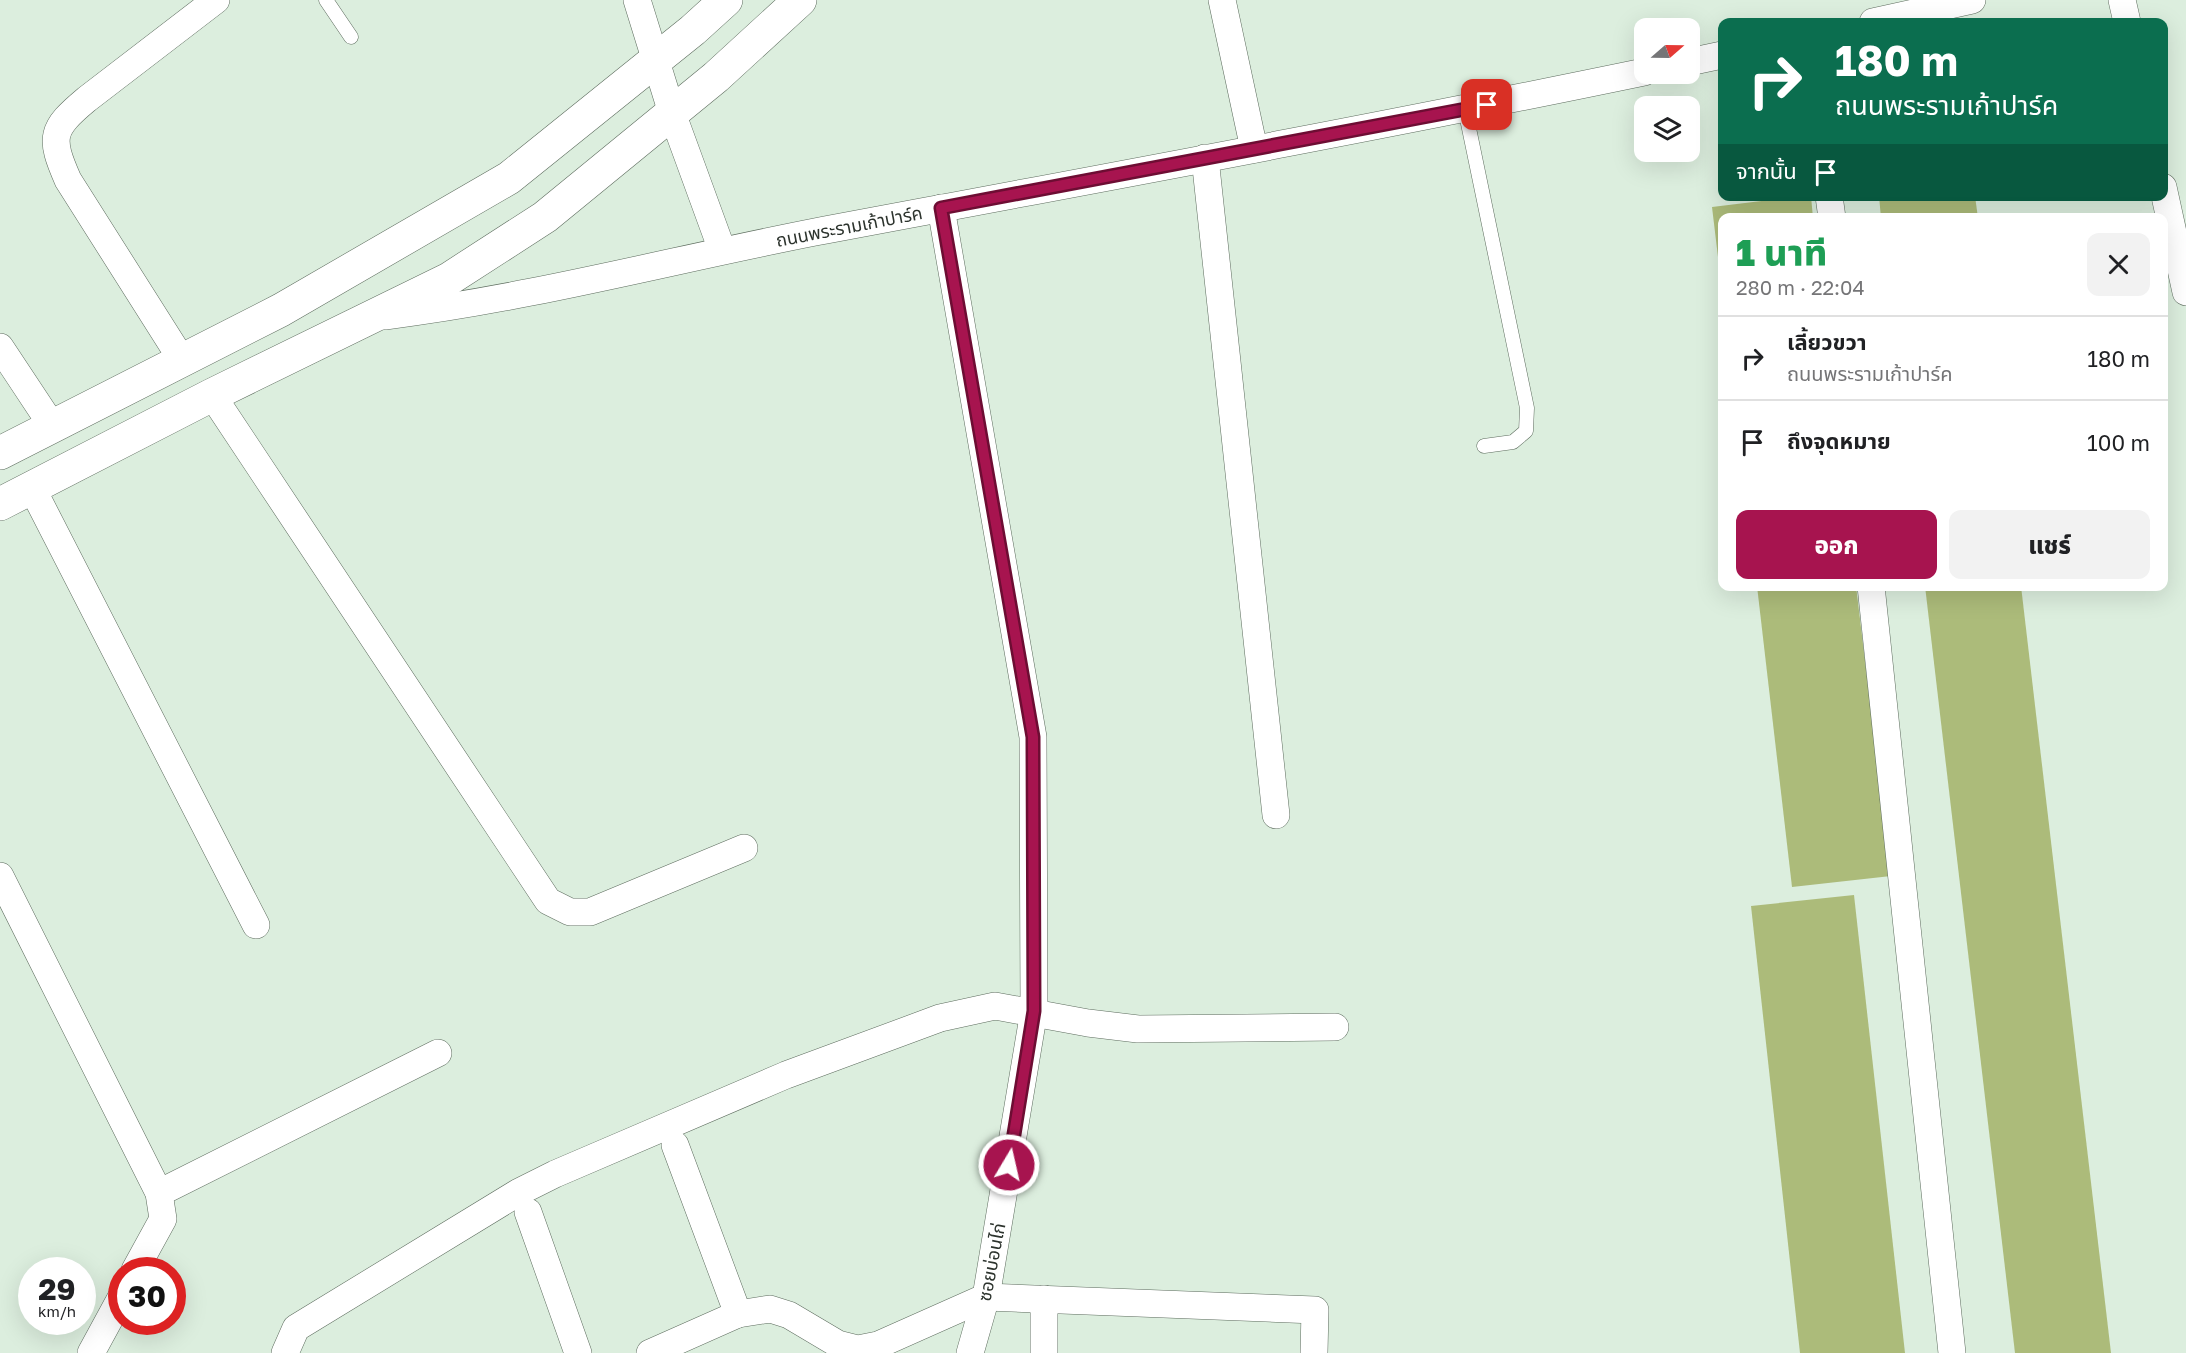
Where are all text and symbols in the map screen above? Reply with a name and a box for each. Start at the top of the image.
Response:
north arrow [1634,18,1700,84]
map controls [1634,18,1700,162]
text: 180 m [1835,35,1958,85]
icon: right [1736,42,1814,120]
pin [1461,79,1512,130]
icon: arrive [1470,88,1503,121]
text: ถนนพระรามเก้าปาร์ค [1835,89,2058,121]
button: layers [1634,96,1700,162]
icon: arrive [1809,156,1842,189]
text: จากนั้น [1736,157,1797,184]
street label: ถนนพระรามเก้าปาร์ค [774,201,924,251]
text: 1 นาที [1736,231,1827,274]
button: close [2087,233,2150,296]
text: 280 m · 22:04 [1736,275,1865,299]
text: เลี้ยวขวา [1787,328,1867,355]
icon: right [1736,342,1769,375]
text: 180 m [2087,345,2150,372]
text: ถนนพระรามเก้าปาร์ค [1787,361,1952,385]
icon: arrive [1736,426,1769,459]
text: ถึงจุดหมาย [1787,427,1891,454]
text: 100 m [2087,429,2150,456]
button: ออก [1736,510,1937,579]
button: แชร์ [1949,510,2150,579]
position arrow [977,1133,1041,1197]
street label: ซอยบ่อนไก่ [973,1221,1009,1303]
speed limit sign: 30 [108,1257,186,1335]
text: 29 [38,1271,76,1307]
text: km/h [38,1302,76,1320]

